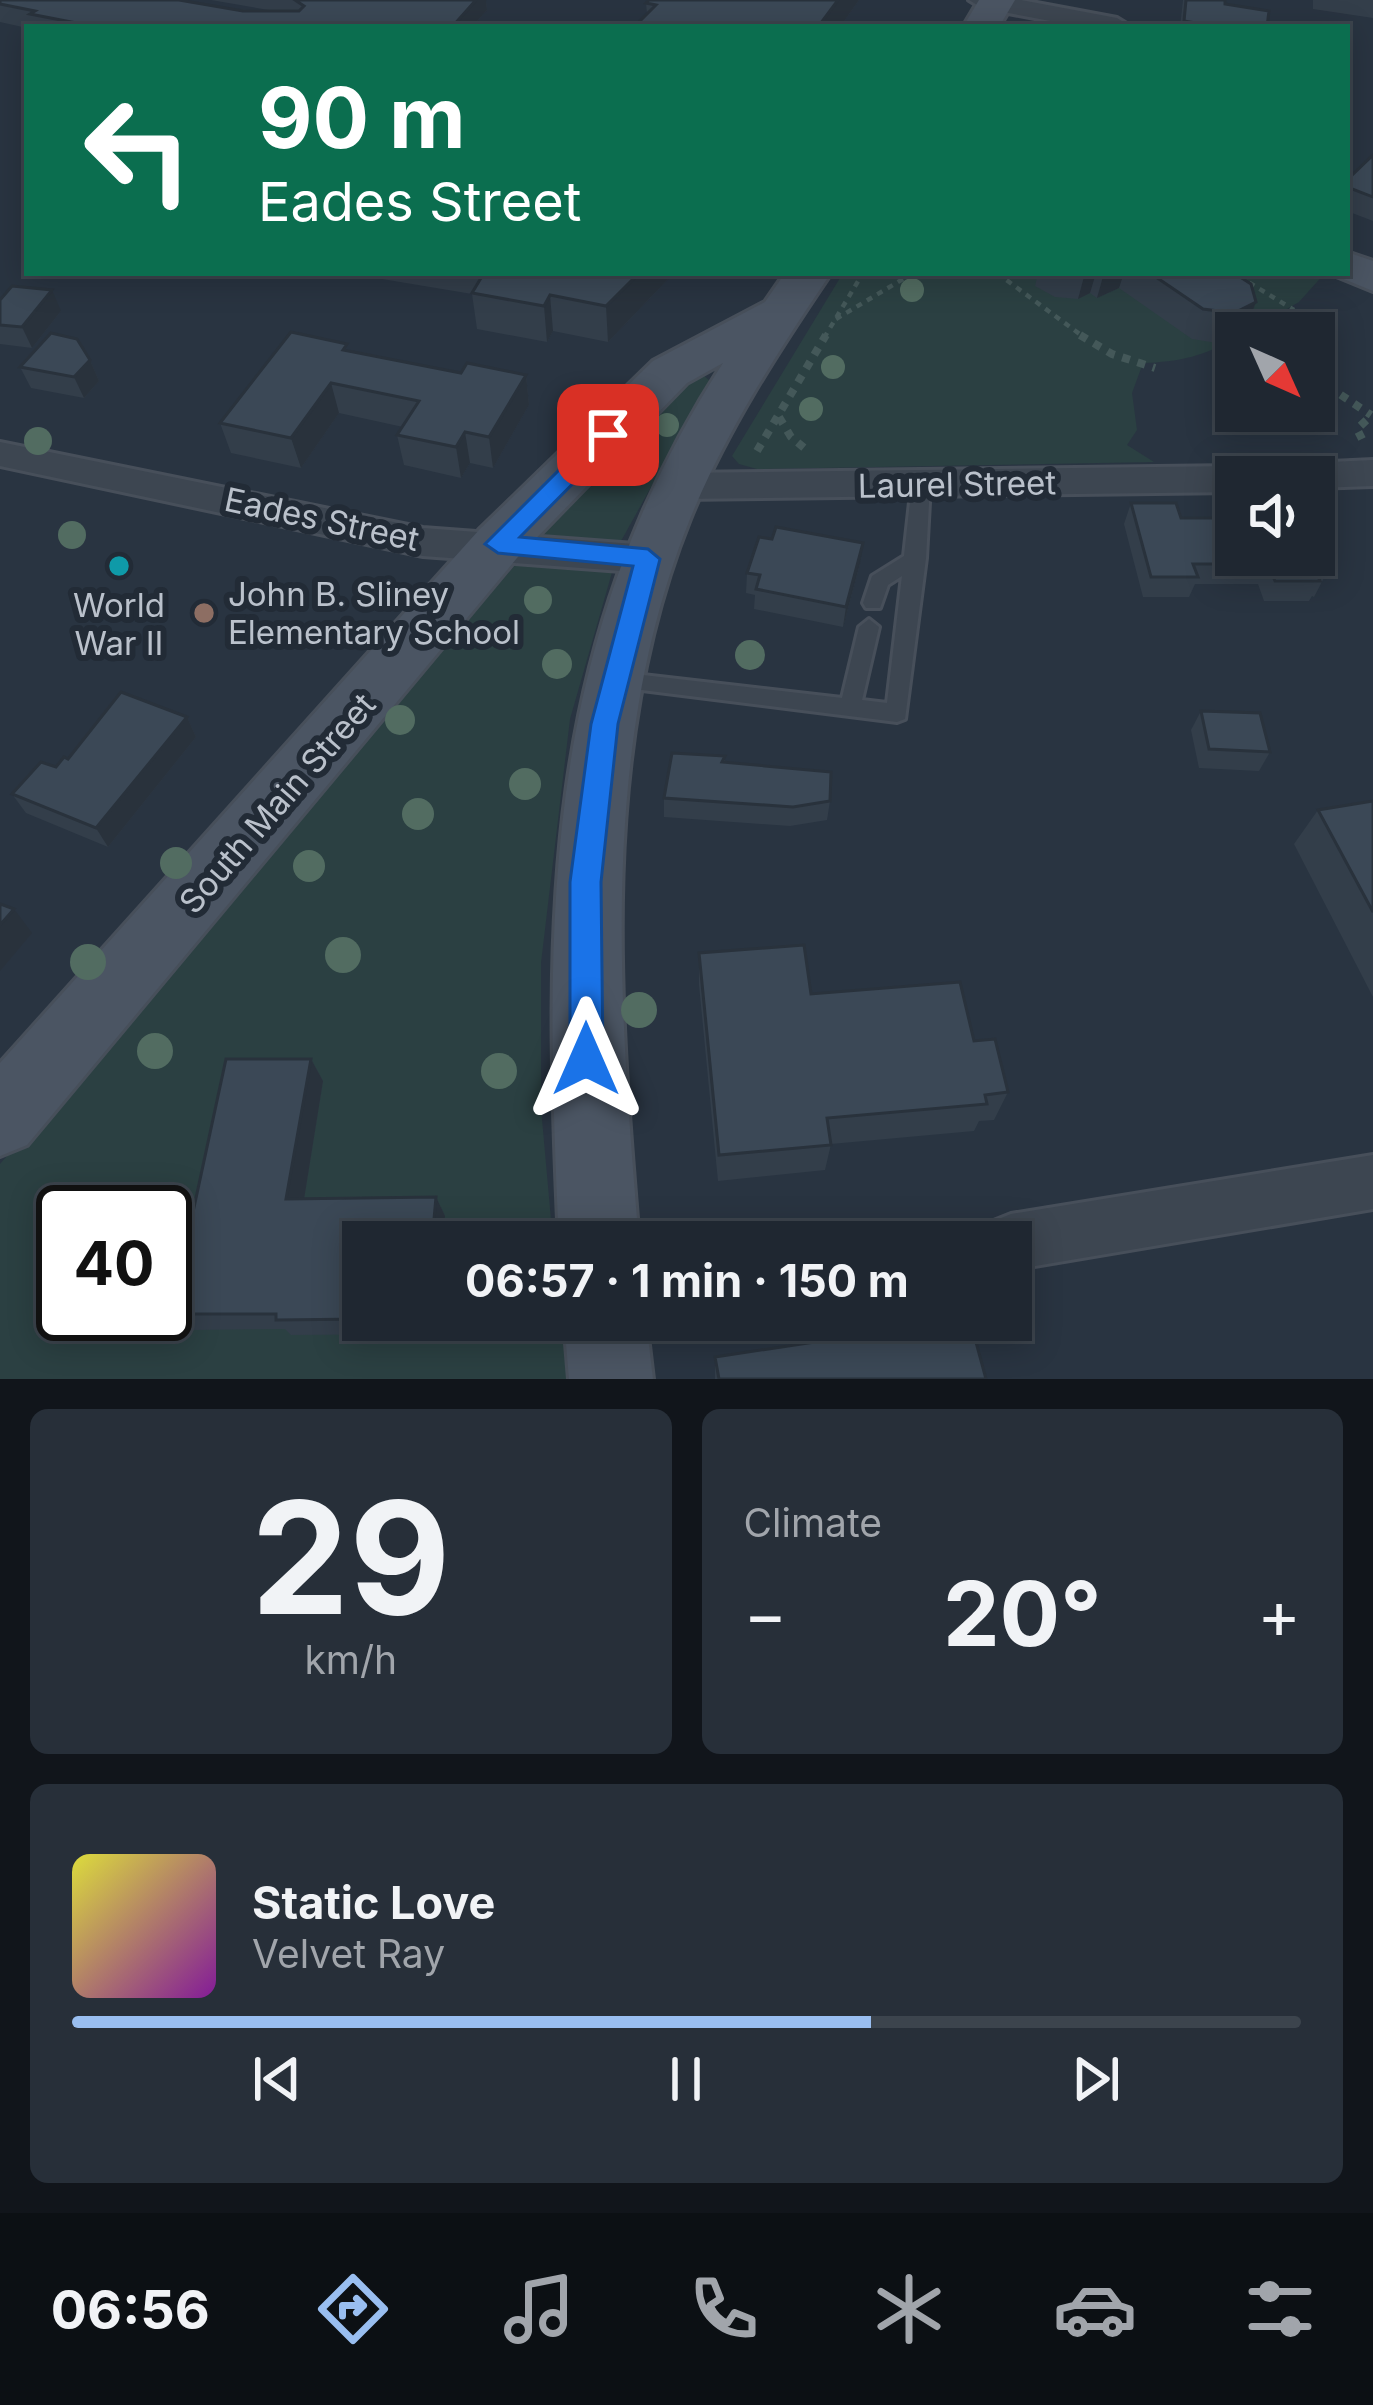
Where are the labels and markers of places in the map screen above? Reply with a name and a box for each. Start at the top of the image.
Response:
pin [557,384,659,486]
marker: World War II [106,553,132,579]
place label: John B. Sliney Elementary School [228,574,520,652]
place label: World War II [73,585,165,663]
marker: John B. Sliney Elementary School [191,600,217,626]

